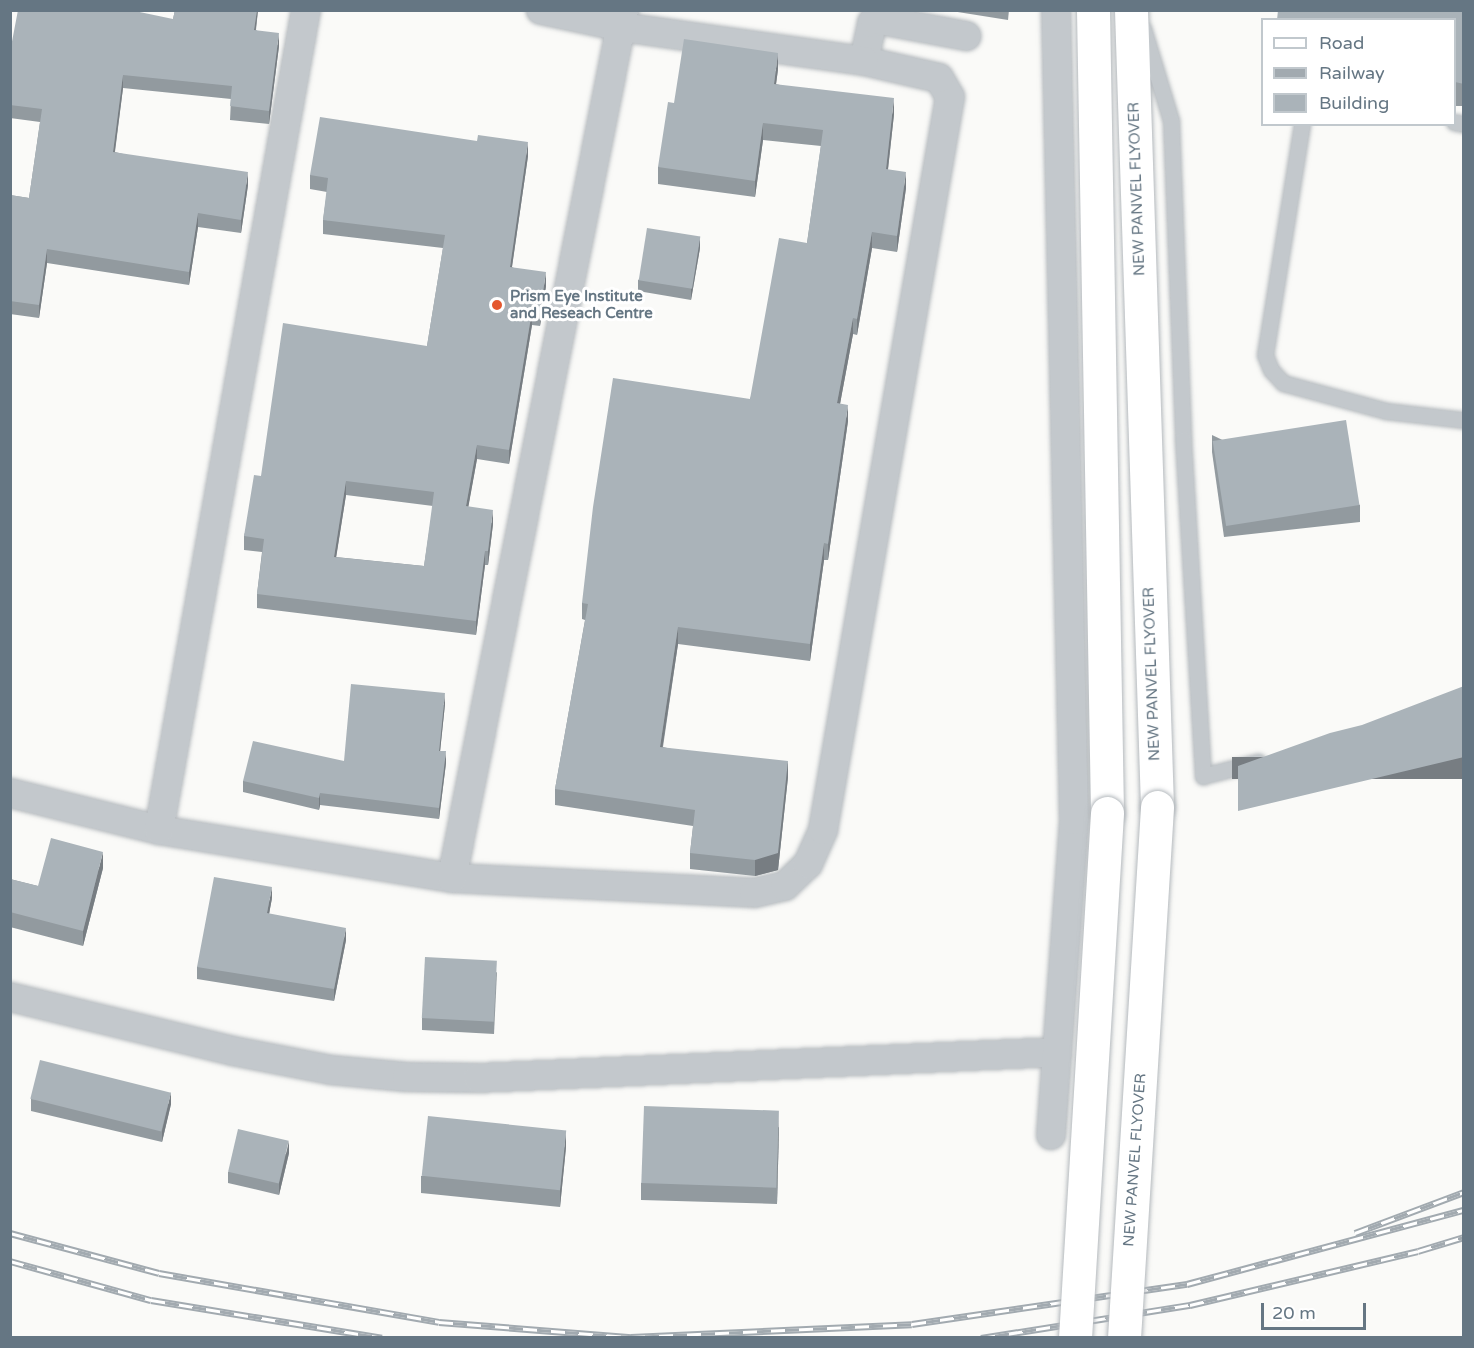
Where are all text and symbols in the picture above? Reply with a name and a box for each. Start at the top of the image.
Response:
legend [1261,18,1456,126]
text: Road [1319,32,1364,54]
text: Railway [1319,62,1385,84]
text: Building [1319,92,1389,114]
street label: NEW PANVEL FLYOVER [1125,102,1149,276]
place label: Prism Eye Institute and Reseach Centre [510,287,653,322]
marker: Prism Eye Institute and Reseach Centre [488,296,506,314]
street label: NEW PANVEL FLYOVER [1140,587,1164,761]
street label: NEW PANVEL FLYOVER [1120,1073,1150,1247]
scale bar [1264,1291,1369,1329]
text: 20 m [1272,1302,1316,1324]

